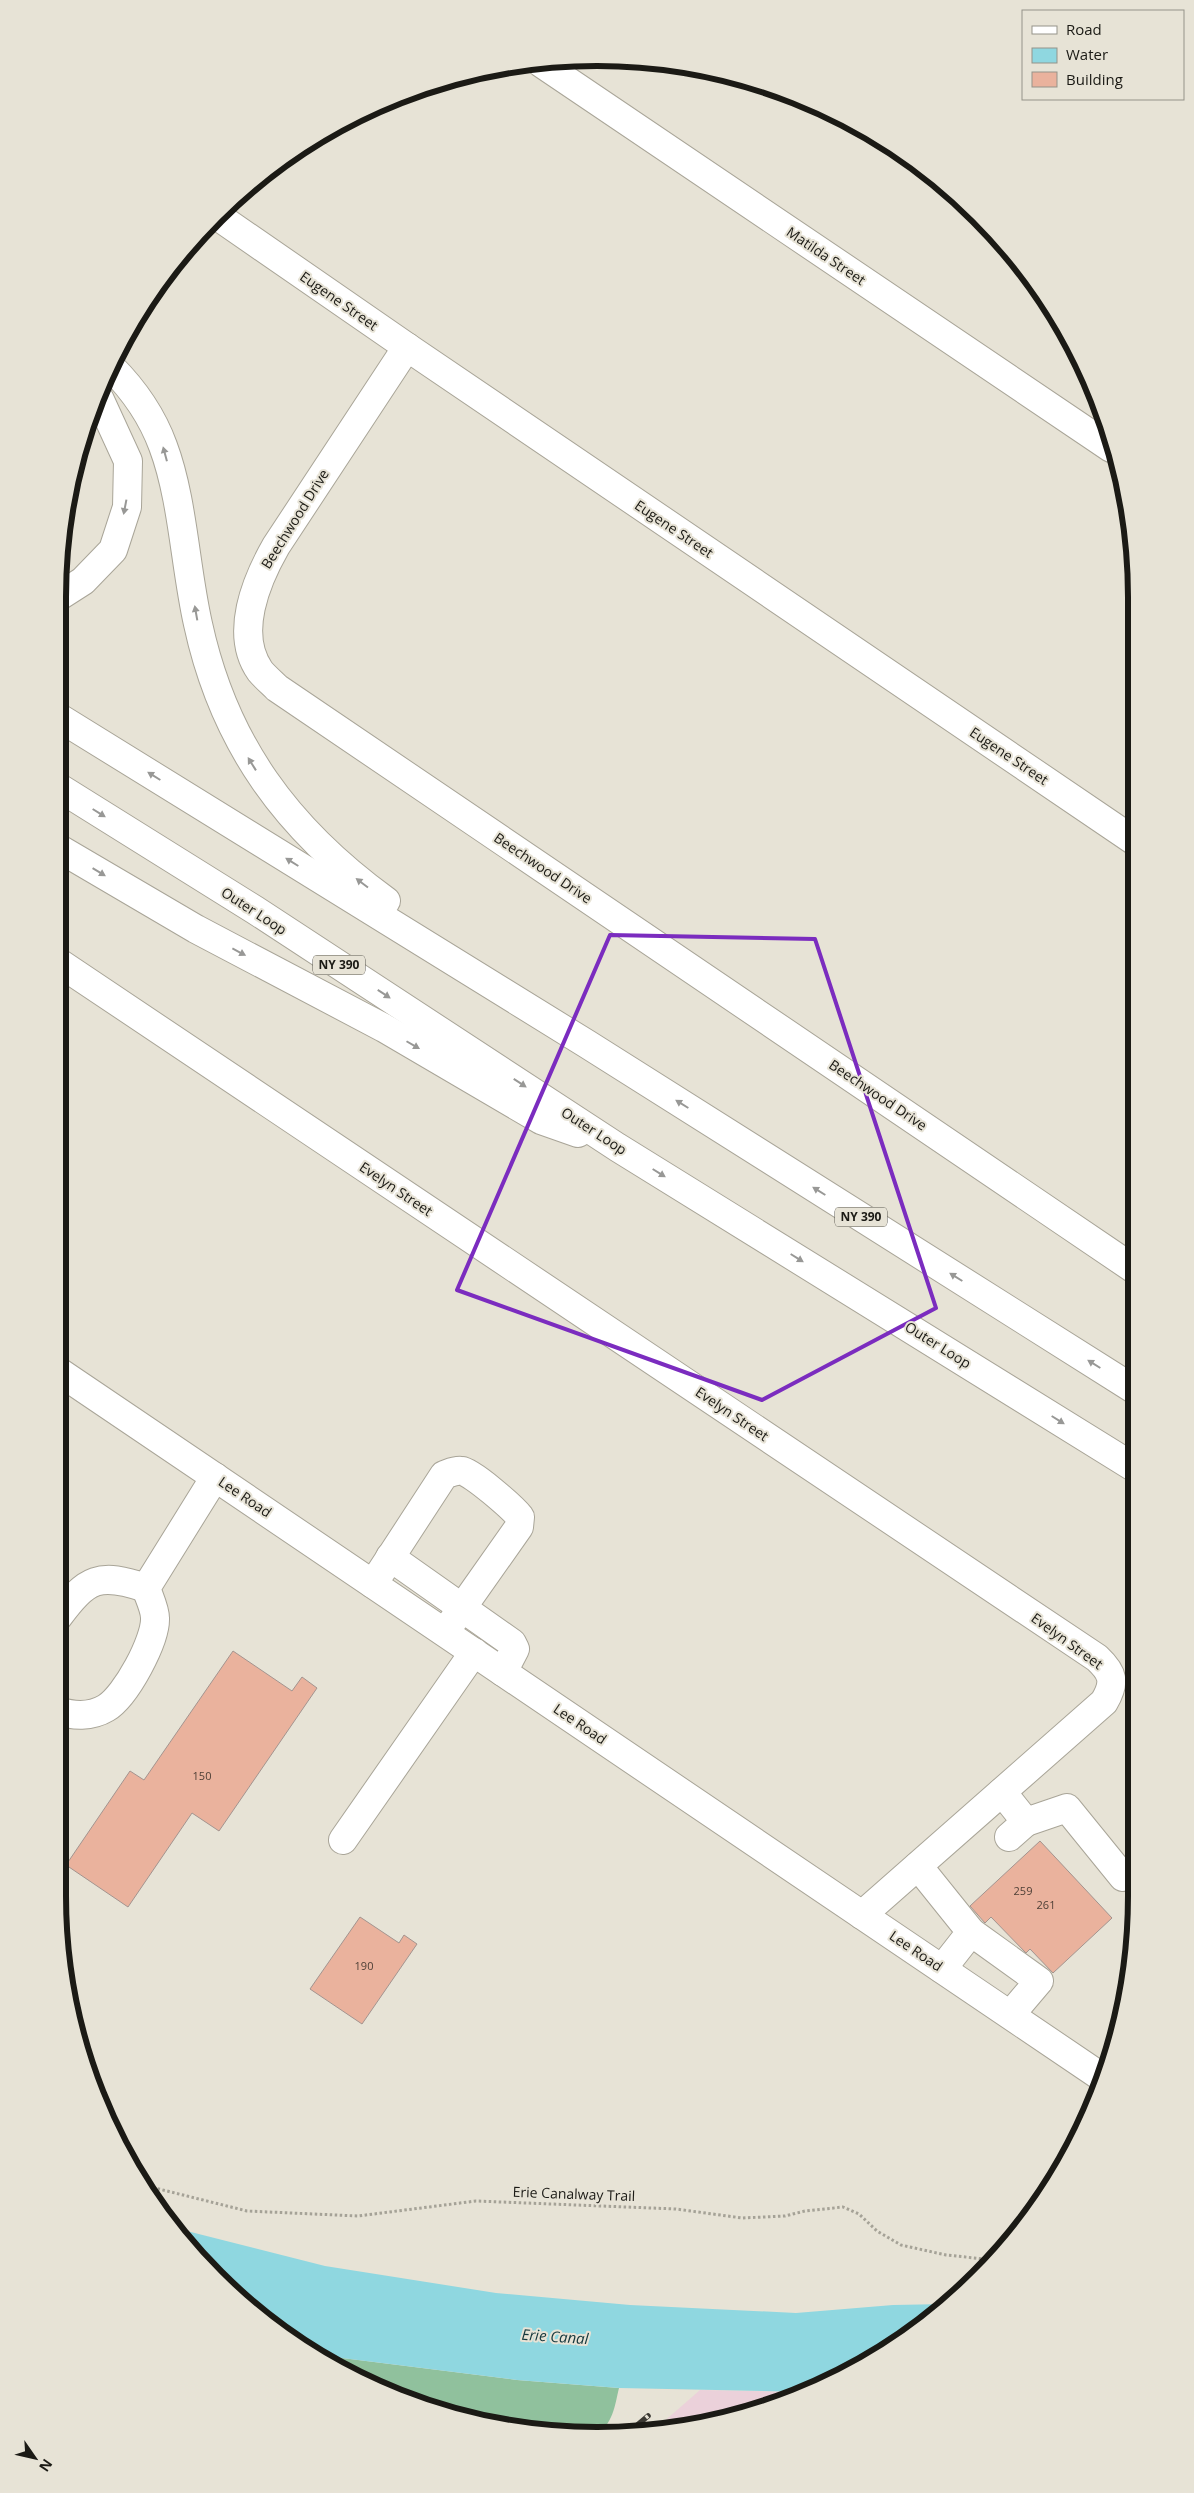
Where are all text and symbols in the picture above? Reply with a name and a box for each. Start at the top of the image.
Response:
legend [1022,10,1184,100]
text: Road [1066,19,1102,39]
text: Water [1066,44,1108,64]
text: Building [1066,69,1123,89]
street label: Matilda Street [783,222,870,289]
street label: Eugene Street [297,267,382,334]
one-way arrow [161,446,169,461]
street label: Beechwood Drive [256,465,333,572]
street label: Eugene Street [631,495,717,562]
one-way arrow [121,500,129,516]
one-way arrow [191,605,199,621]
street label: Eugene Street [966,722,1052,789]
one-way arrow [248,758,257,771]
one-way arrow [147,772,161,781]
one-way arrow [92,809,105,818]
street label: Beechwood Drive [491,828,596,907]
one-way arrow [286,857,299,866]
one-way arrow [93,868,106,877]
one-way arrow [355,878,369,888]
street label: Outer Loop [218,882,291,939]
one-way arrow [232,948,246,956]
road number: NY 390 [313,956,365,974]
one-way arrow [377,990,390,999]
one-way arrow [406,1041,419,1050]
street label: Beechwood Drive [826,1055,931,1134]
one-way arrow [513,1078,526,1088]
one-way arrow [675,1099,688,1108]
street label: Outer Loop [558,1102,631,1159]
street label: Evelyn Street [356,1157,437,1220]
one-way arrow [652,1168,665,1177]
one-way arrow [812,1186,826,1195]
road number: NY 390 [835,1208,887,1226]
one-way arrow [791,1254,804,1263]
one-way arrow [950,1273,963,1282]
street label: Outer Loop [902,1317,975,1372]
one-way arrow [1087,1360,1100,1369]
street label: Evelyn Street [692,1382,773,1445]
one-way arrow [1051,1415,1065,1424]
street label: Lee Road [215,1472,275,1521]
street label: Evelyn Street [1028,1608,1107,1673]
street label: Lee Road [550,1699,610,1748]
house number: 150 [193,1768,211,1783]
house number: 259 [1014,1883,1032,1898]
house number: 261 [1037,1897,1055,1912]
street label: Lee Road [886,1926,946,1975]
house number: 190 [355,1958,373,1973]
street label: Erie Canalway Trail [512,2182,636,2205]
water label: Erie Canal [521,2324,590,2348]
north arrow [10,2433,60,2483]
text: N [35,2456,57,2476]

